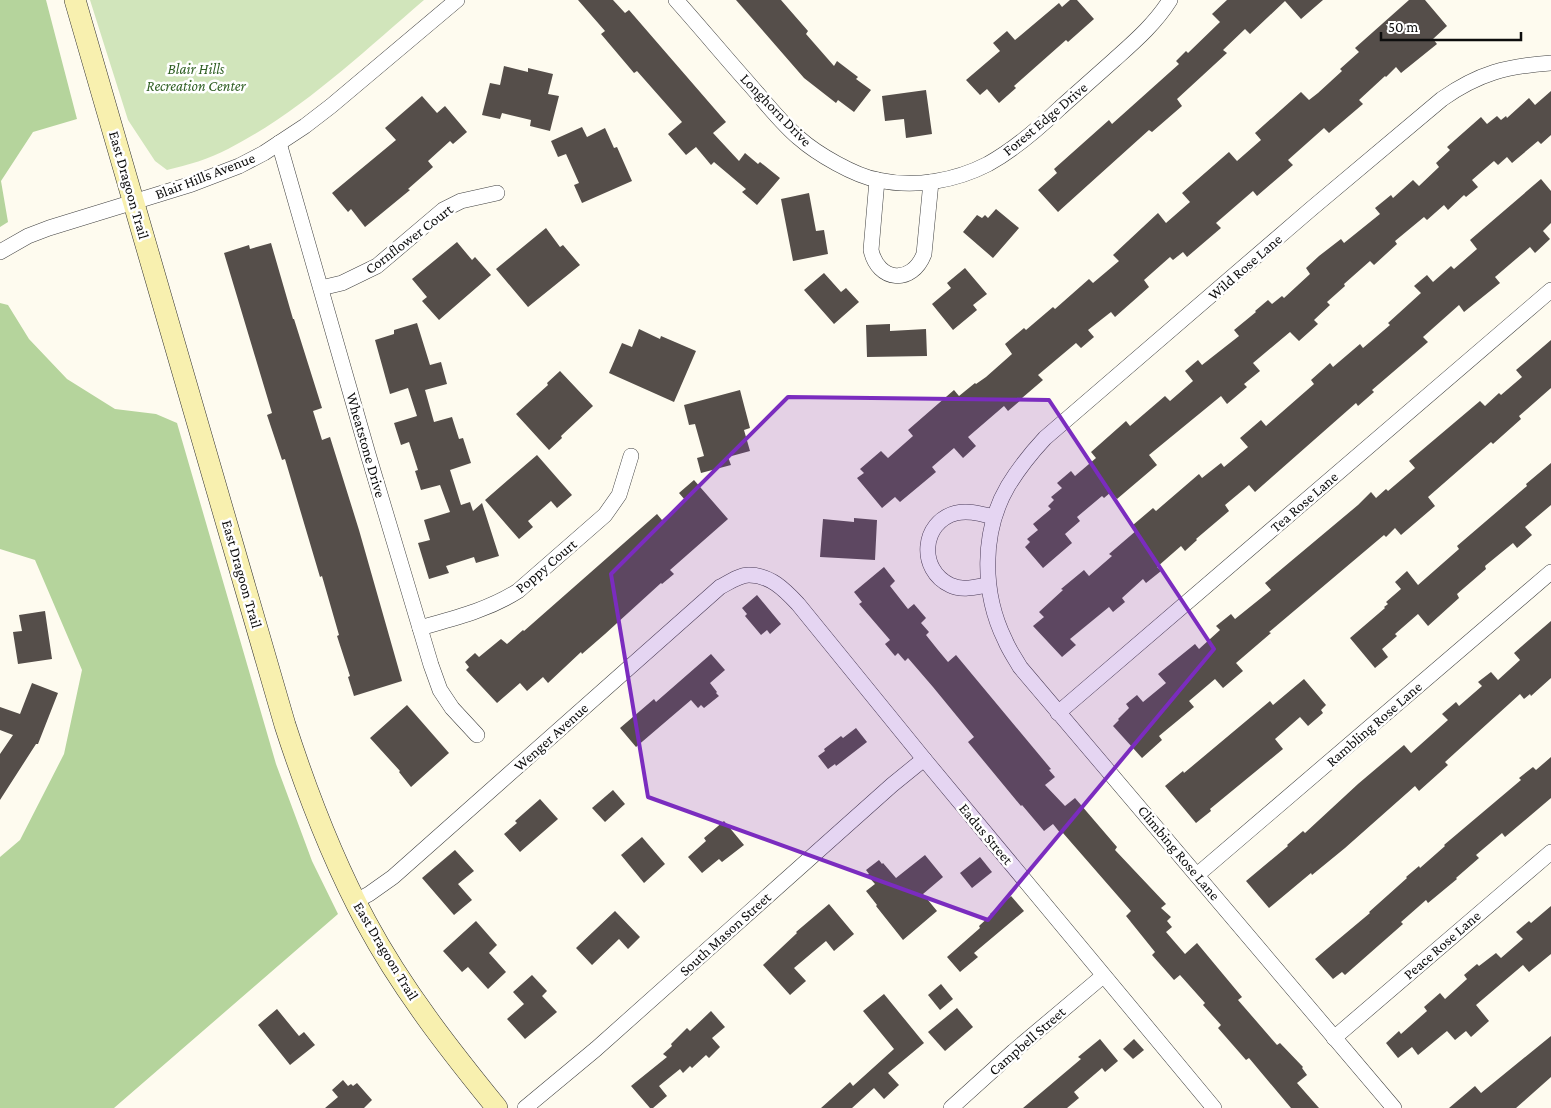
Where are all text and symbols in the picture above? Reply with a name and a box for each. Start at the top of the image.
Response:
scale bar [1381,10,1521,42]
text: 50 m [1388,19,1418,35]
park label: Blair Hills Recreation Center [146,61,247,94]
street label: Longhorn Drive [737,70,815,151]
street label: Forest Edge Drive [1000,79,1091,160]
street label: East Dragoon Trail [105,129,152,241]
street label: Blair Hills Avenue [153,149,258,202]
street label: Cornflower Court [362,200,457,277]
street label: Wild Rose Lane [1205,231,1285,303]
street label: Wheatstone Drive [343,391,389,500]
street label: Tea Rose Lane [1267,468,1341,536]
street label: East Dragoon Trail [218,518,265,630]
street label: Poppy Court [512,535,581,597]
street label: Rambling Rose Lane [1323,678,1426,770]
street label: Wenger Avenue [511,699,592,775]
street label: Eadus Street [956,800,1017,869]
street label: Climbing Rose Lane [1134,802,1223,904]
street label: South Mason Street [676,888,775,979]
street label: East Dragoon Trail [350,899,422,1004]
street label: Peace Rose Lane [1400,907,1484,983]
street label: Campbell Street [986,1003,1070,1079]

